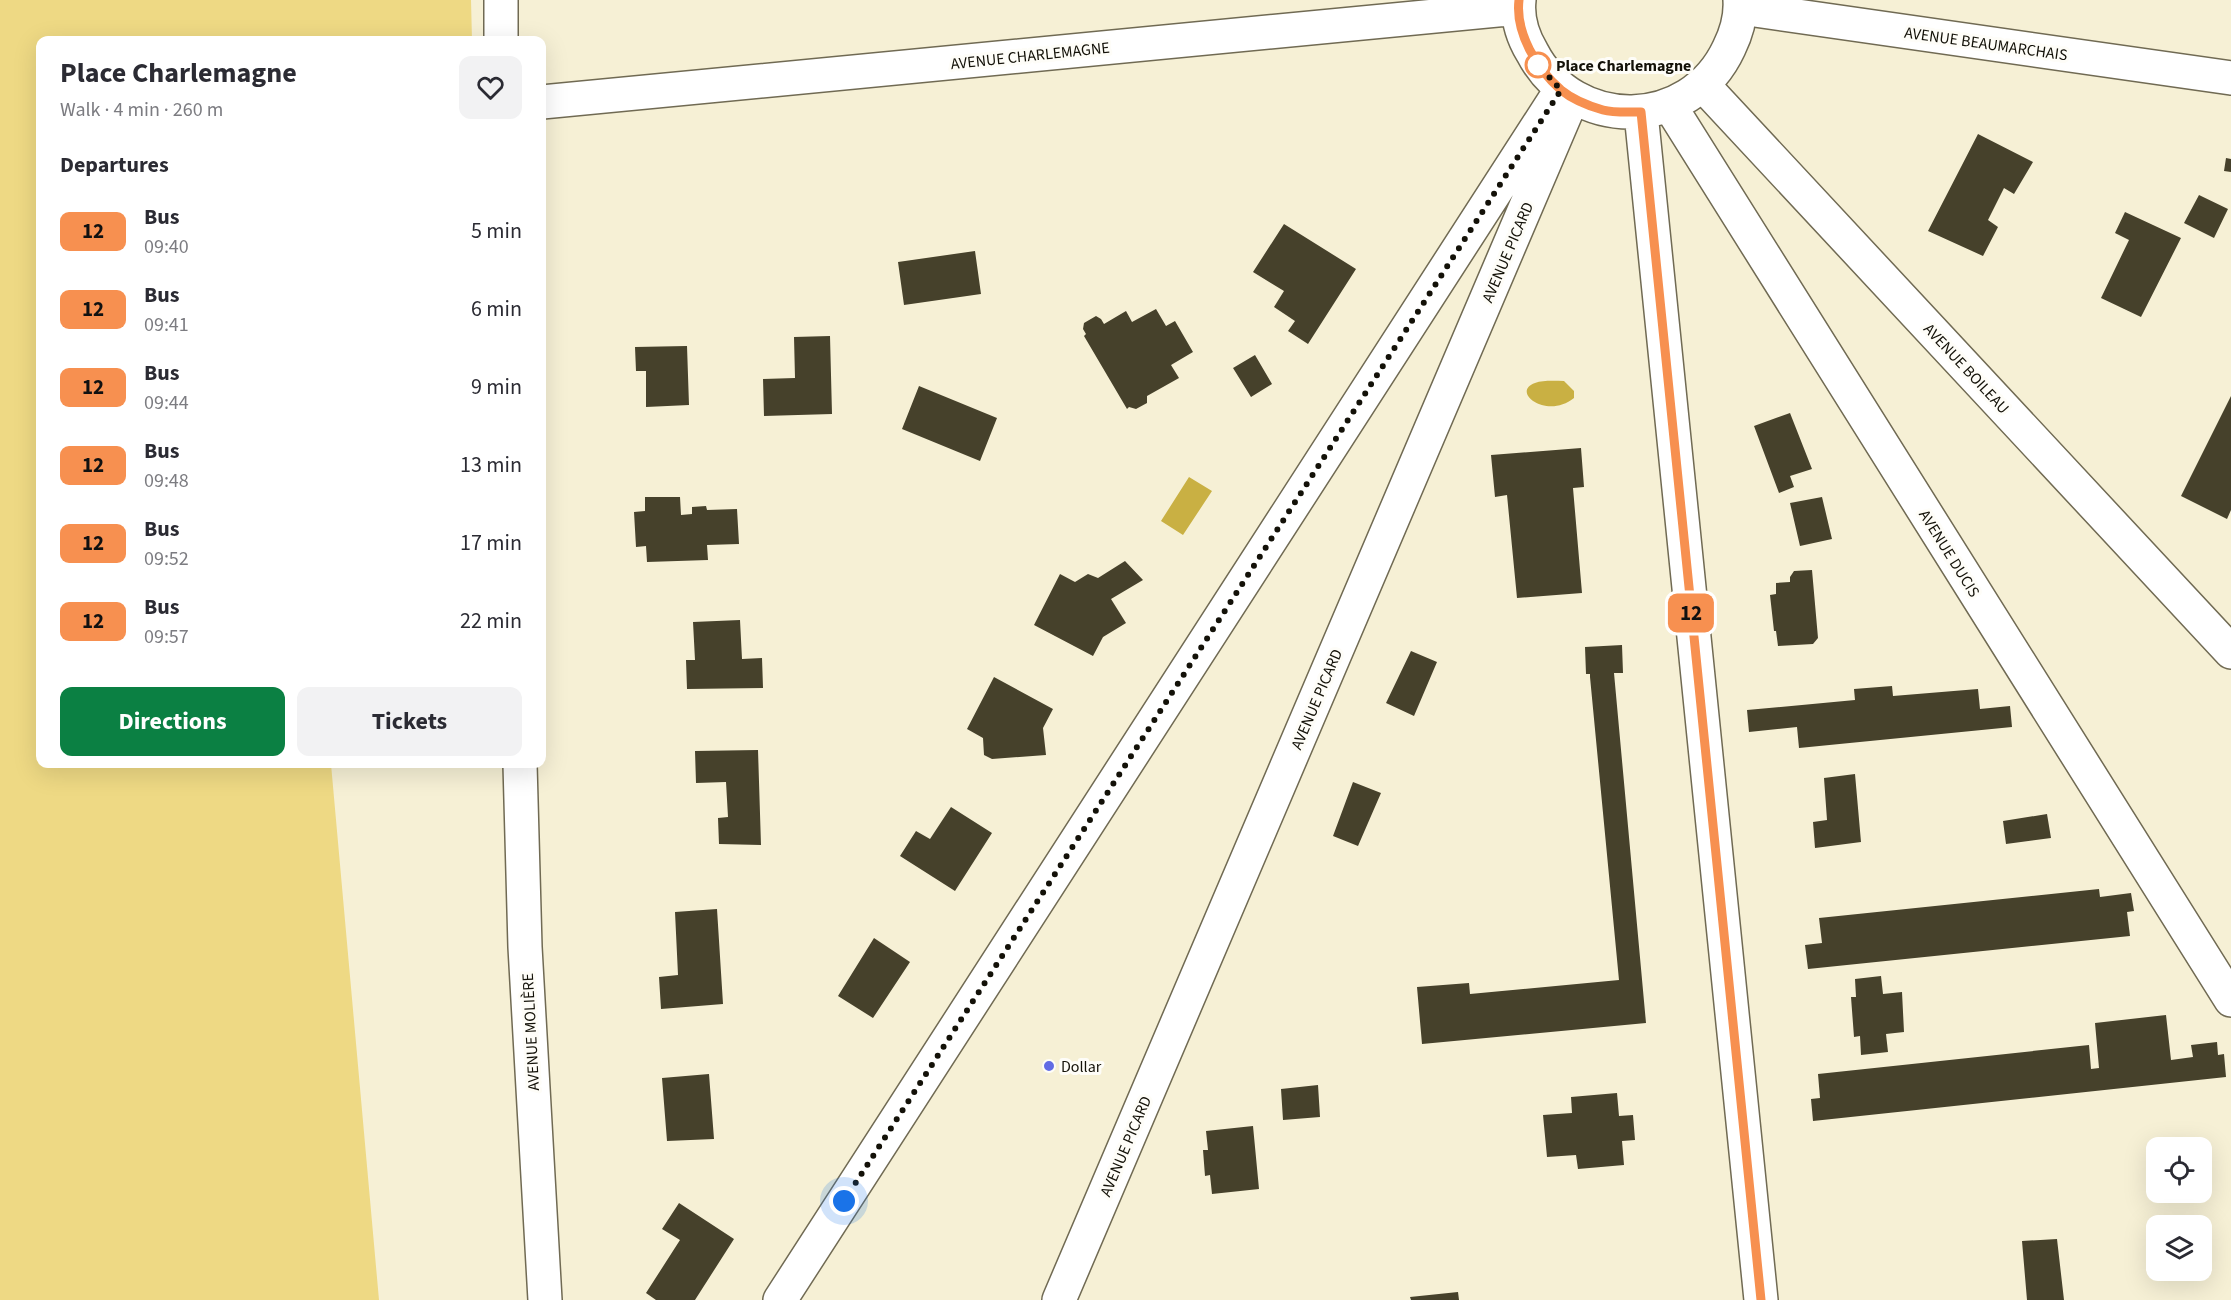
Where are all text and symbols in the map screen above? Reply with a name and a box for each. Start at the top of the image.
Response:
street label: AVENUE BEAUMARCHAIS [1903,22,2069,66]
street label: AVENUE CHARLEMAGNE [949,37,1111,75]
marker: Place Charlemagne [1525,52,1551,78]
text: Place Charlemagne [60,53,297,93]
place label: Place Charlemagne [1556,55,1691,77]
button: heart [459,56,522,119]
text: Walk · 4 min · 260 m [60,96,223,124]
text: Departures [60,149,169,181]
street label: AVENUE PICARD [1477,198,1539,306]
text: Bus [144,201,180,233]
text: 5 min [471,215,522,247]
text: 12 [82,216,104,246]
text: 09:40 [144,233,189,261]
text: Bus [144,279,180,311]
text: 6 min [471,293,522,325]
text: 12 [82,294,104,324]
text: 09:41 [144,311,189,339]
street label: AVENUE BOILEAU [1918,319,2014,419]
text: Bus [144,357,180,389]
text: 9 min [471,371,522,403]
text: 12 [82,372,104,402]
text: 09:44 [144,389,189,417]
text: Bus [144,435,180,467]
text: 13 min [460,449,522,481]
text: 12 [82,450,104,480]
text: 09:48 [144,467,189,495]
street label: AVENUE DUCIS [1913,506,1985,602]
text: Bus [144,513,180,545]
text: 17 min [460,527,522,559]
text: 12 [82,528,104,558]
text: 09:52 [144,545,189,573]
text: Bus [144,591,180,623]
line badge: 12 [1664,594,1718,632]
text: 12 [1680,598,1702,628]
text: 22 min [460,605,522,637]
text: 12 [82,606,104,636]
text: 09:57 [144,623,189,651]
street label: AVENUE PICARD [1286,645,1348,753]
button: Directions [60,687,285,756]
button: Tickets [297,687,522,756]
street label: AVENUE MOLIÈRE [517,973,545,1091]
place label: Dollar [1061,1056,1102,1078]
marker: Dollar [1042,1059,1056,1073]
street label: AVENUE PICARD [1095,1092,1157,1200]
map controls [2146,1137,2212,1281]
button: locate [2146,1137,2212,1203]
your location [829,1186,859,1216]
button: layers [2146,1215,2212,1281]

